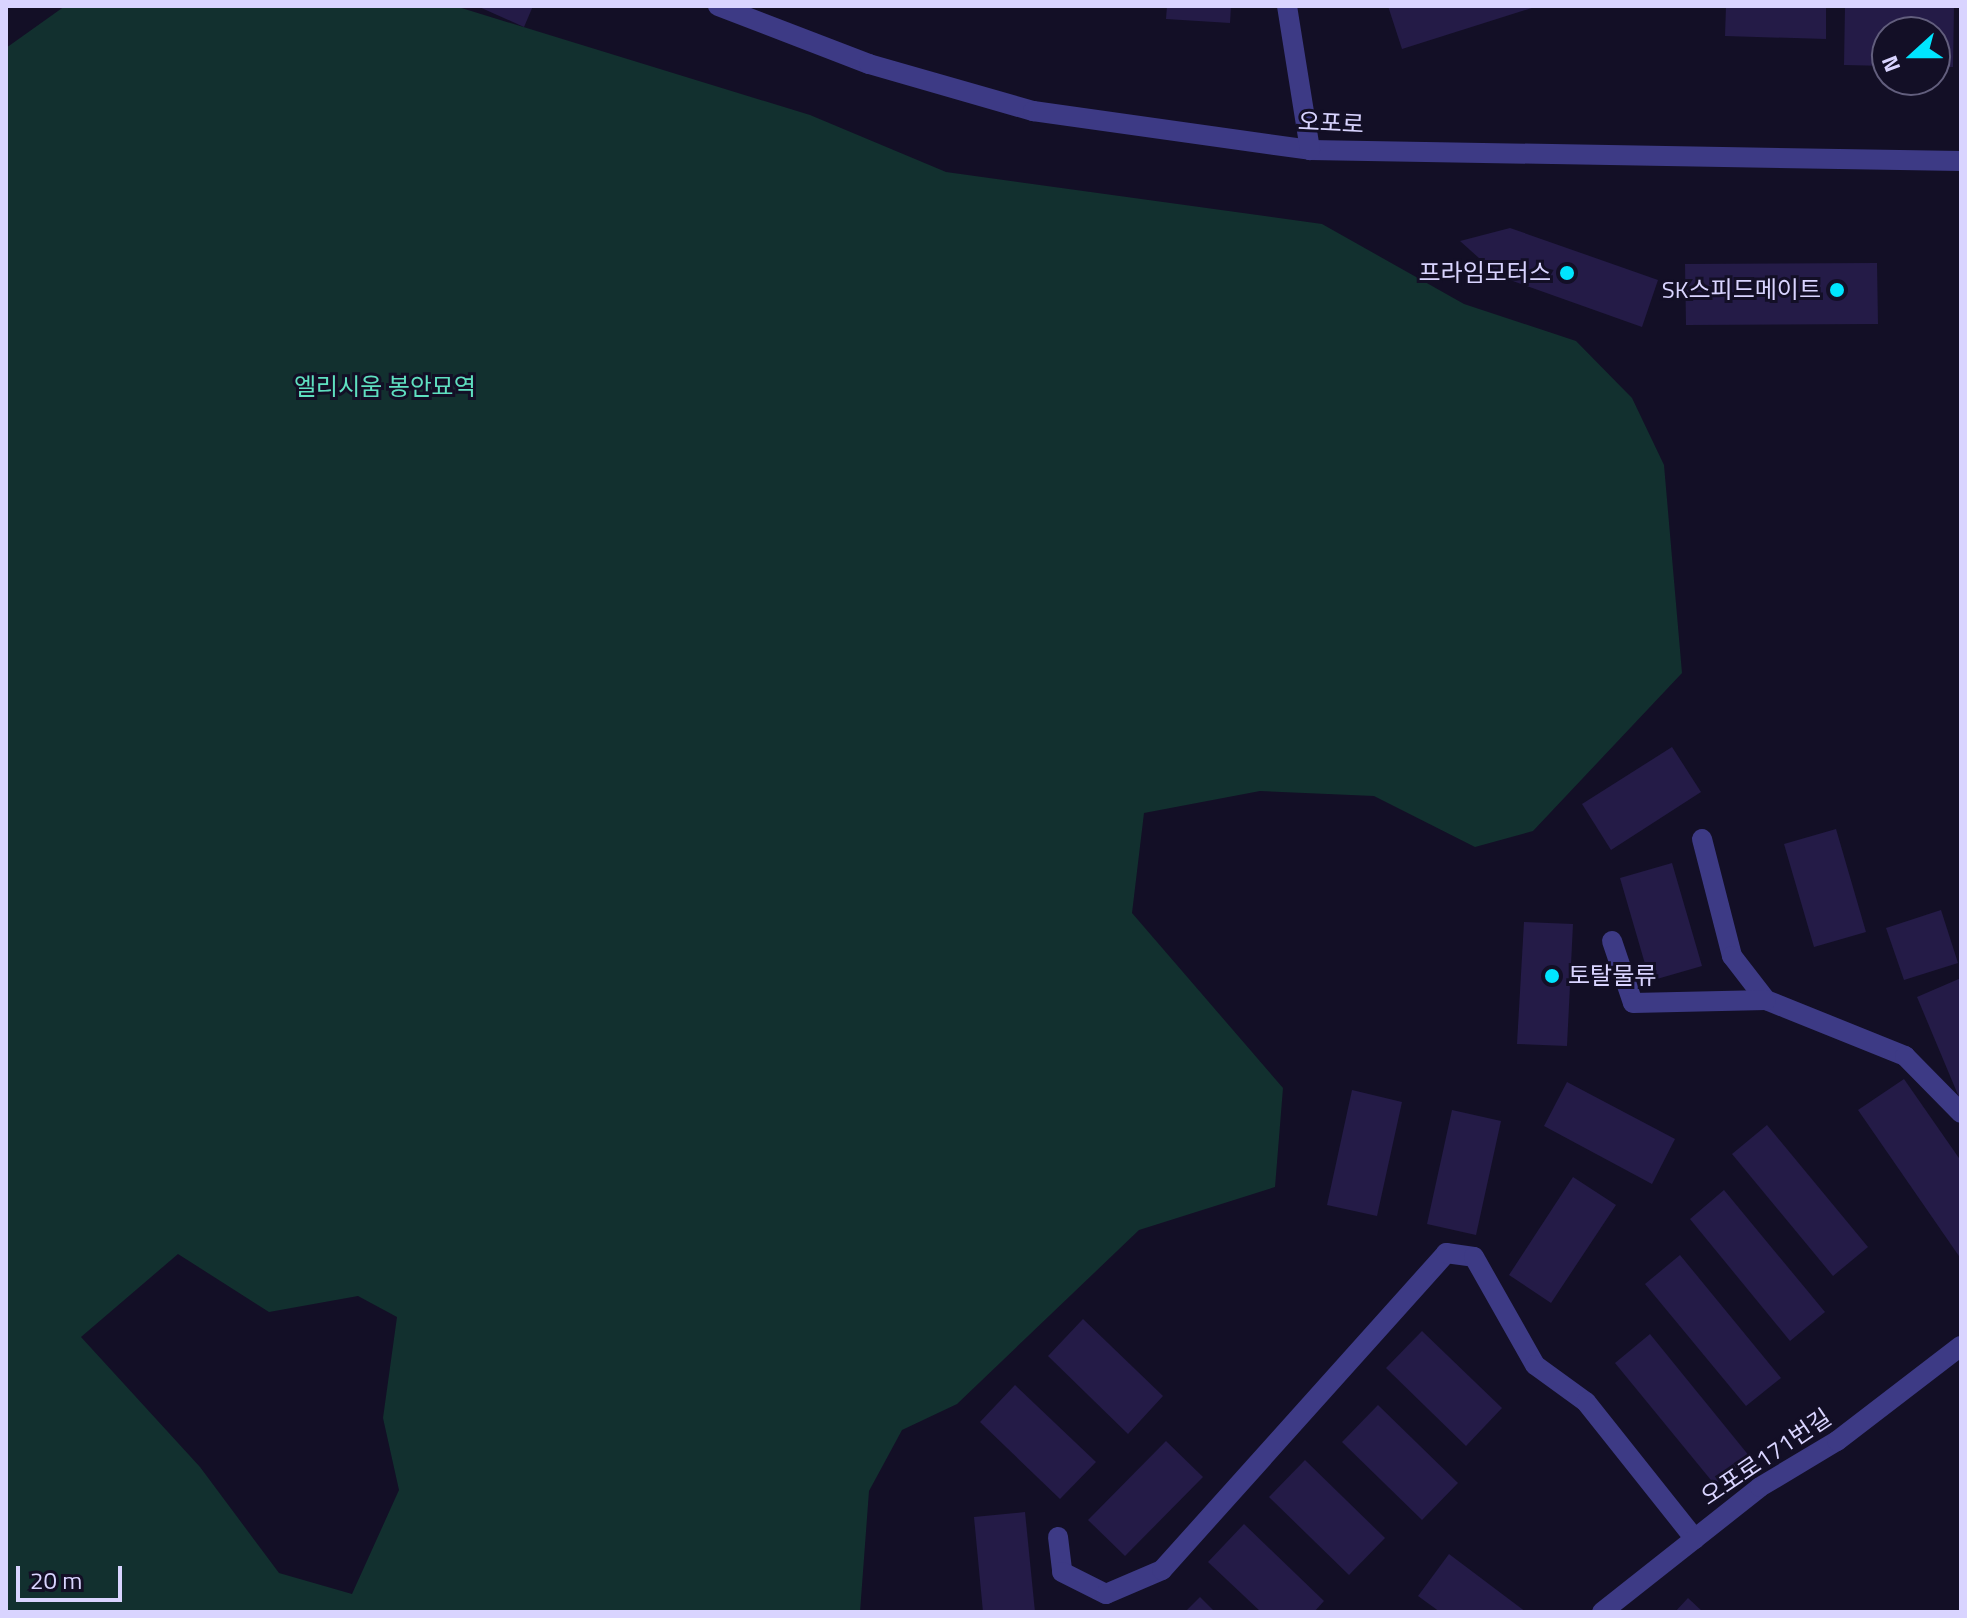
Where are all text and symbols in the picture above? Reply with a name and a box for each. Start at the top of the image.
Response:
north arrow [1871,16,1951,96]
text: N [1872,51,1909,77]
street label: 오포로 [1297,107,1365,139]
place label: 프라임모터스 [1419,259,1551,287]
marker: 프라임모터스 [1558,264,1576,282]
place label: SK스피드메이트 [1662,276,1821,304]
marker: SK스피드메이트 [1828,281,1846,299]
park label: 엘리시움 봉안묘역 [294,373,476,401]
place label: 토탈물류 [1568,962,1656,990]
marker: 토탈물류 [1543,967,1561,985]
street label: 오포로171번길 [1695,1403,1837,1511]
scale bar [20,1550,126,1600]
text: 20 m [30,1562,82,1598]

